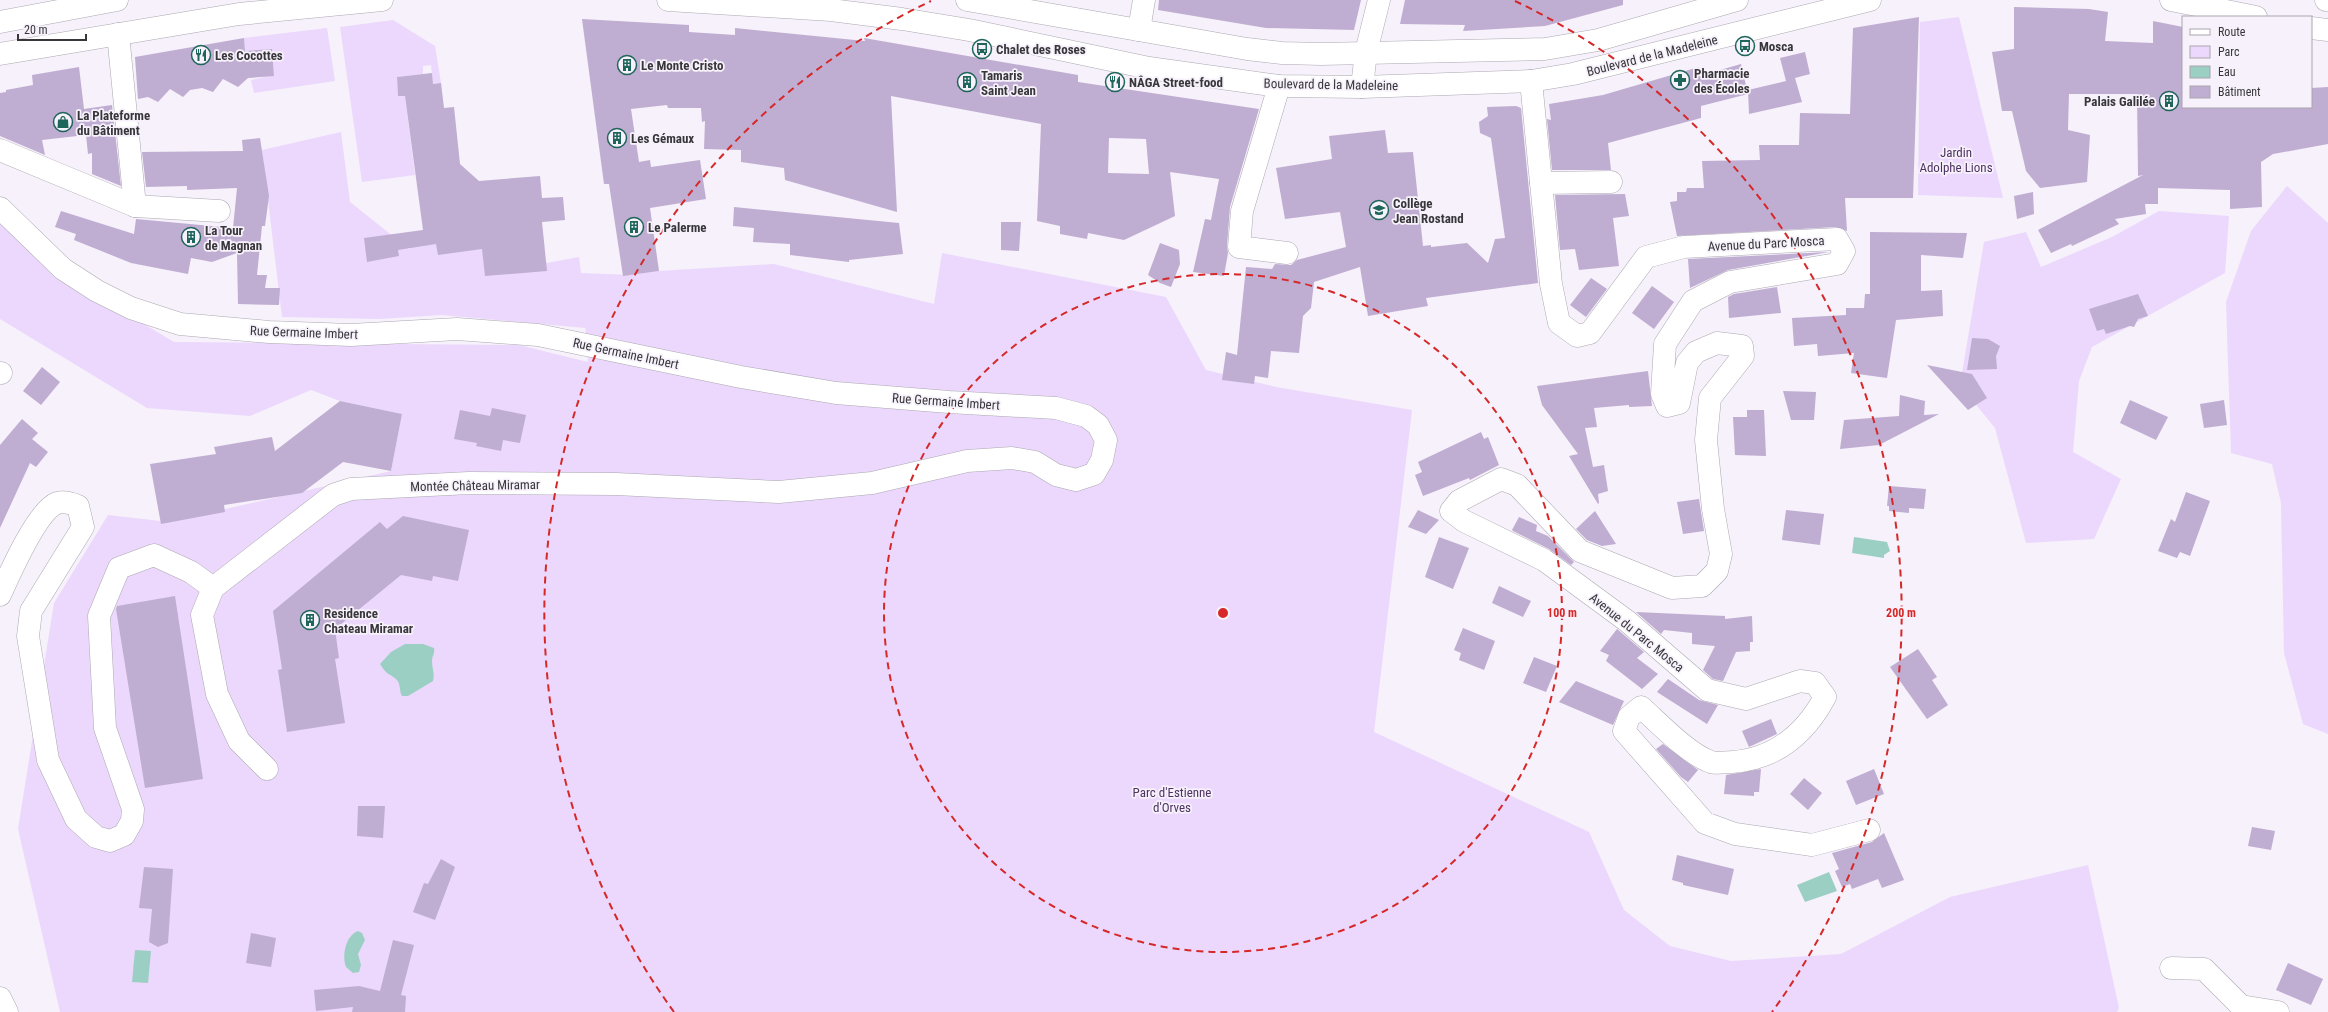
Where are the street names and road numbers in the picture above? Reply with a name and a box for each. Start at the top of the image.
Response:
street label: Boulevard de la Madeleine [1585,32,1719,79]
street label: Boulevard de la Madeleine [1264,76,1398,93]
street label: Avenue du Parc Mosca [1707,233,1825,254]
street label: Rue Germaine Imbert [250,323,358,342]
street label: Rue Germaine Imbert [571,335,680,372]
street label: Rue Germaine Imbert [892,390,1001,413]
street label: Montée Château Miramar [410,477,540,494]
street label: Avenue du Parc Mosca [1587,590,1687,675]

